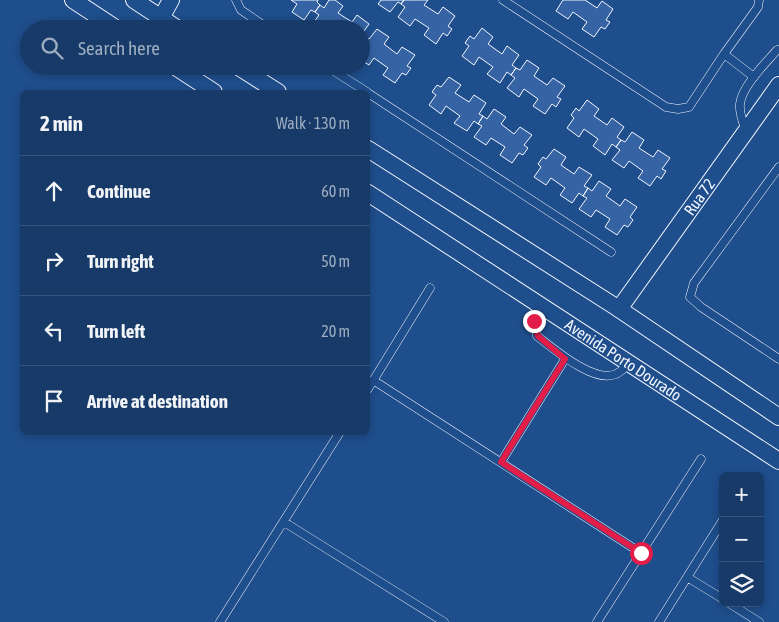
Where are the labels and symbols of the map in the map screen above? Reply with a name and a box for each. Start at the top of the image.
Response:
street label: Rua 72 [680,175,718,218]
route end [523,310,546,333]
street label: Avenida Porto Dourado [562,315,685,404]
route start [630,542,653,565]

